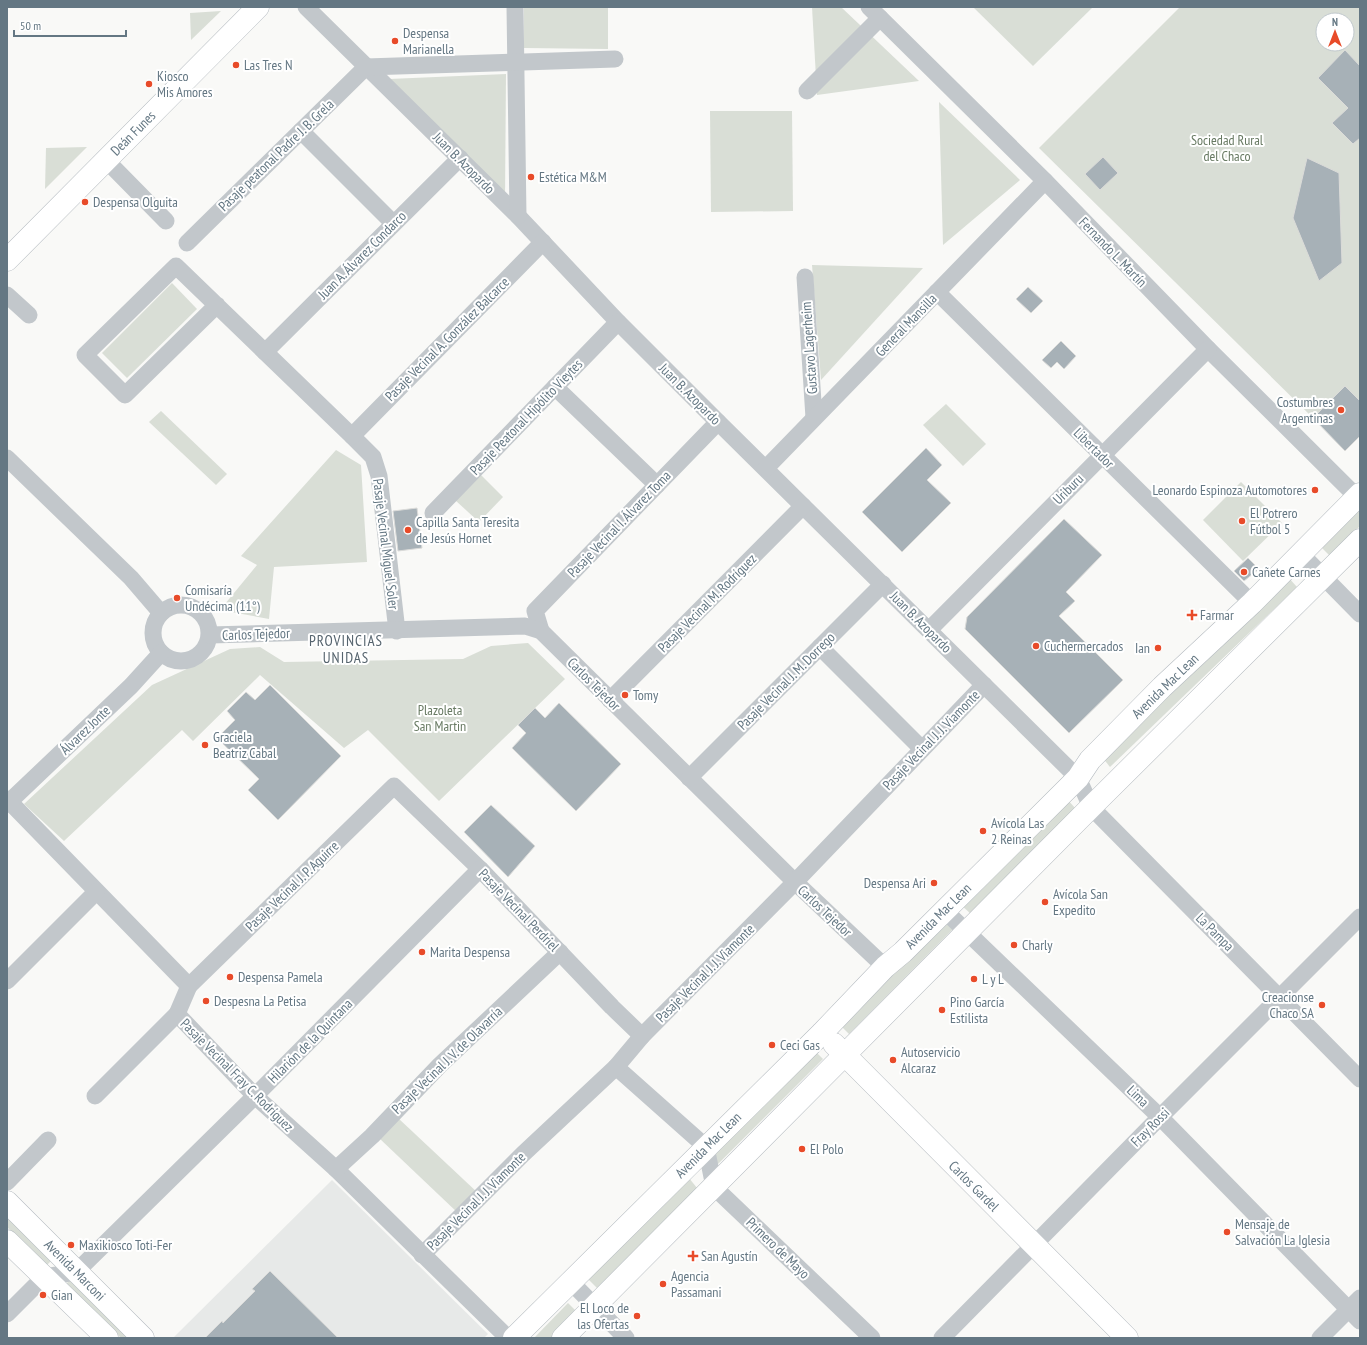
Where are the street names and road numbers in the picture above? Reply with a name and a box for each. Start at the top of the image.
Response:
street label: Pasaje peatonal Padre J. B. Grela [215,95,337,215]
street label: Deán Funes [107,107,159,159]
street label: Juan B. Azopardo [429,128,499,198]
street label: Juan A. Álvarez Condarco [313,207,410,304]
street label: Fernando L. Martín [1075,213,1151,291]
street label: Pasaje Vecinal A. González Balcarce [381,273,513,405]
street label: General Mansilla [871,290,941,360]
street label: Gustavo Lagerheim [797,301,821,395]
street label: Pasaje Peatonal Hipólito Vieytes [466,355,586,479]
street label: Juan B. Azopardo [655,359,725,429]
street label: Libertador [1070,424,1118,472]
street label: Pasaje Vecinal I. Álvarez Toma [563,467,675,581]
street label: Uriburu [1049,470,1087,508]
street label: Pasaje Vecinal Miguel Soler [369,478,403,611]
street label: Pasaje Vecinal M. Rodríguez [654,550,760,656]
street label: Juan B. Azopardo [886,587,956,657]
street label: Carlos Tejedor [222,624,290,644]
street label: Pasaje Vecinal J. M. Dorrego [733,628,839,734]
street label: Avenida Mac Lean [1128,650,1202,722]
street label: Carlos Tejedor [564,654,624,714]
street label: Pasaje Vecinal J. J. Viamonte [879,686,984,794]
street label: Álvarez Jonte [56,701,114,758]
street label: Pasaje Vecinal J. P. Aguirre [242,837,343,935]
street label: Pasaje Vecinal Perdriel [475,865,564,956]
street label: Avenida Mac Lean [901,879,975,953]
street label: Carlos Tejedor [794,881,856,941]
street label: La Pampa [1192,909,1238,955]
street label: Pasaje Vecinal J. J. Viamonte [652,920,758,1026]
street label: Hilarión de la Quintana [264,995,356,1087]
street label: Pasaje Vecinal J. V. de Olavarría [388,1002,506,1118]
street label: Pasaje Vecinal Fray C. Rodríguez [177,1015,297,1135]
street label: Lima [1123,1081,1153,1111]
street label: Fray Rossi [1127,1104,1173,1150]
street label: Avenida Mac Lean [671,1108,745,1182]
street label: Pasaje Vecinal J. J. Viamonte [423,1148,529,1254]
street label: Carlos Gardel [945,1157,1004,1216]
street label: Primero de Mayo [743,1213,813,1283]
street label: Avenida Marconi [41,1236,109,1304]

